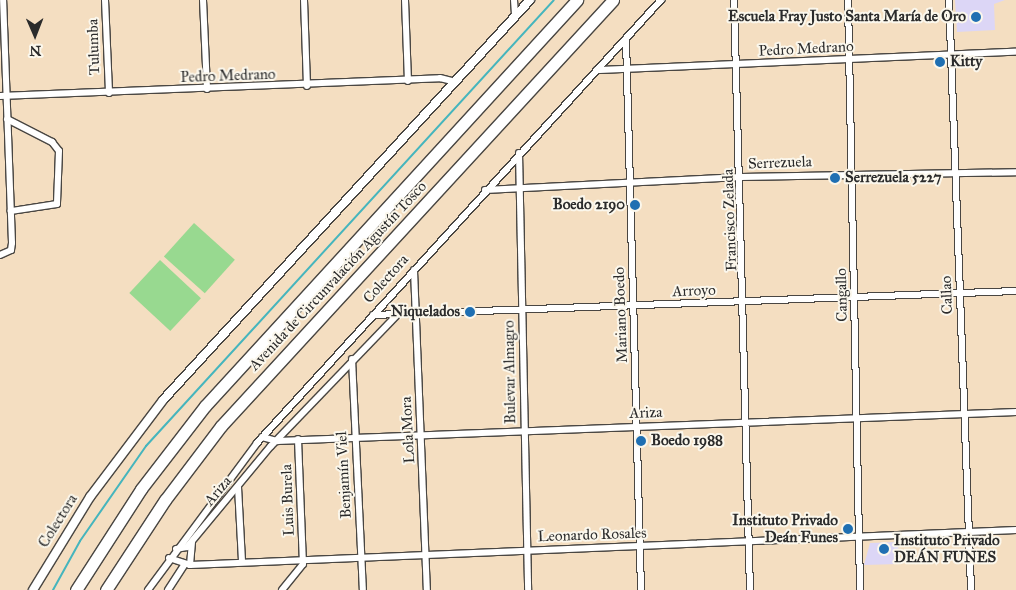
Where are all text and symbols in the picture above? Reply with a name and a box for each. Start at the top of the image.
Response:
place label: Escuela Fray Justo Santa María de Oro [728,8,966,26]
north arrow [10,10,60,60]
marker: Escuela Fray Justo Santa María de Oro [970,11,982,23]
street label: Tulumba [84,19,104,75]
street label: Pedro Medrano [758,38,854,60]
text: N [29,42,41,59]
place label: Kitty [950,53,982,71]
marker: Kitty [934,56,946,68]
street label: Pedro Medrano [180,65,276,87]
street label: Serrezuela [748,153,812,173]
street label: Francisco Zelada [719,168,741,272]
place label: Serrezuela 5227 [845,169,941,187]
marker: Serrezuela 5227 [829,172,841,184]
street label: Avenida de Circunvalación Agustín Tosco [245,178,431,374]
place label: Boedo 2190 [553,196,625,214]
marker: Boedo 2190 [629,199,641,211]
street label: Colectora [359,251,413,307]
street label: Mariano Boedo [610,267,632,363]
street label: Cangallo [833,268,851,322]
street label: Callao [937,275,957,315]
street label: Arroyo [672,281,716,301]
place label: Niquelados [391,303,460,321]
marker: Niquelados [464,306,476,318]
street label: Bulevar Almagro [500,320,520,424]
street label: Lola Mora [397,396,419,464]
street label: Ariza [629,403,663,423]
street label: Benjamín Viel [333,431,355,519]
place label: Boedo 1988 [651,432,723,450]
marker: Boedo 1988 [635,435,647,447]
street label: Luis Burela [278,464,298,536]
street label: Ariza [200,473,236,509]
street label: Colectora [35,491,81,551]
place label: Instituto Privado Deán Funes [732,511,838,546]
marker: Instituto Privado Deán Funes [842,523,854,535]
street label: Leonardo Rosales [537,524,647,546]
place label: Instituto Privado DEÁN FUNES [894,531,1000,566]
marker: Instituto Privado DEÁN FUNES [878,543,890,555]

